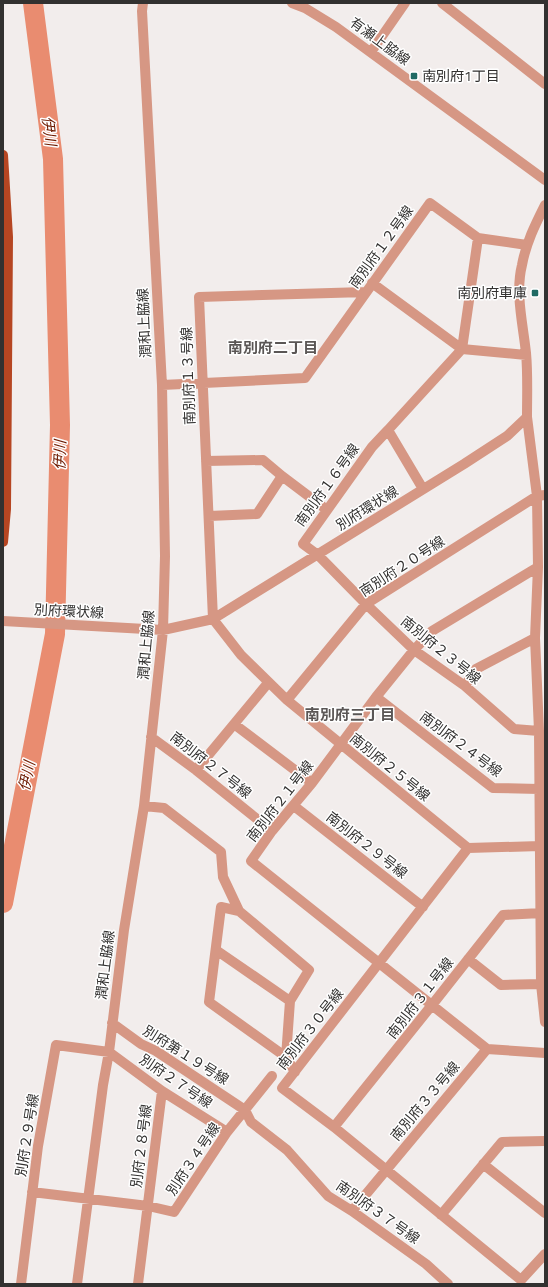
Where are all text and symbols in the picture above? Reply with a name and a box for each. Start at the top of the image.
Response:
street label: 有瀬上脇線 [346,12,415,70]
place label: 南別府1丁目 [422,65,500,86]
marker: 南別府1丁目 [409,71,419,81]
water label: 伊川 [36,115,63,149]
street label: 南別府１２号線 [343,201,418,293]
place label: 南別府車庫 [457,282,527,303]
street label: 潤和上脇線 [131,288,156,359]
marker: 南別府車庫 [530,288,540,298]
street label: 南別府１３号線 [175,327,200,425]
district label: 南別府二丁目 [228,336,318,359]
water label: 伊川 [47,438,72,470]
street label: 南別府１６号線 [289,439,364,531]
street label: 別府環状線 [331,480,402,535]
street label: 南別府２０号線 [355,530,449,601]
street label: 別府環状線 [34,598,105,623]
street label: 潤和上脇線 [132,609,159,681]
street label: 南別府２３号線 [397,611,486,689]
district label: 南別府三丁目 [305,703,395,726]
street label: 南別府２４号線 [416,706,507,781]
street label: 南別府２７号線 [166,726,256,803]
street label: 南別府２５号線 [346,728,435,806]
street label: 南別府２１号線 [241,756,318,846]
water label: 伊川 [12,757,41,793]
street label: 南別府２９号線 [322,806,412,883]
street label: 潤和上脇線 [90,929,119,1001]
street label: 南別府３１号線 [381,953,458,1043]
street label: 南別府３０号線 [271,984,348,1074]
street label: 別府第１９号線 [139,1020,233,1089]
street label: 別府２７号線 [136,1048,217,1113]
street label: 南別府３３号線 [385,1056,464,1145]
street label: 別府２９号線 [10,1092,43,1178]
street label: 別府２８号線 [125,1103,156,1189]
street label: 別府３４号線 [160,1118,225,1199]
street label: 南別府３７号線 [332,1175,424,1248]

